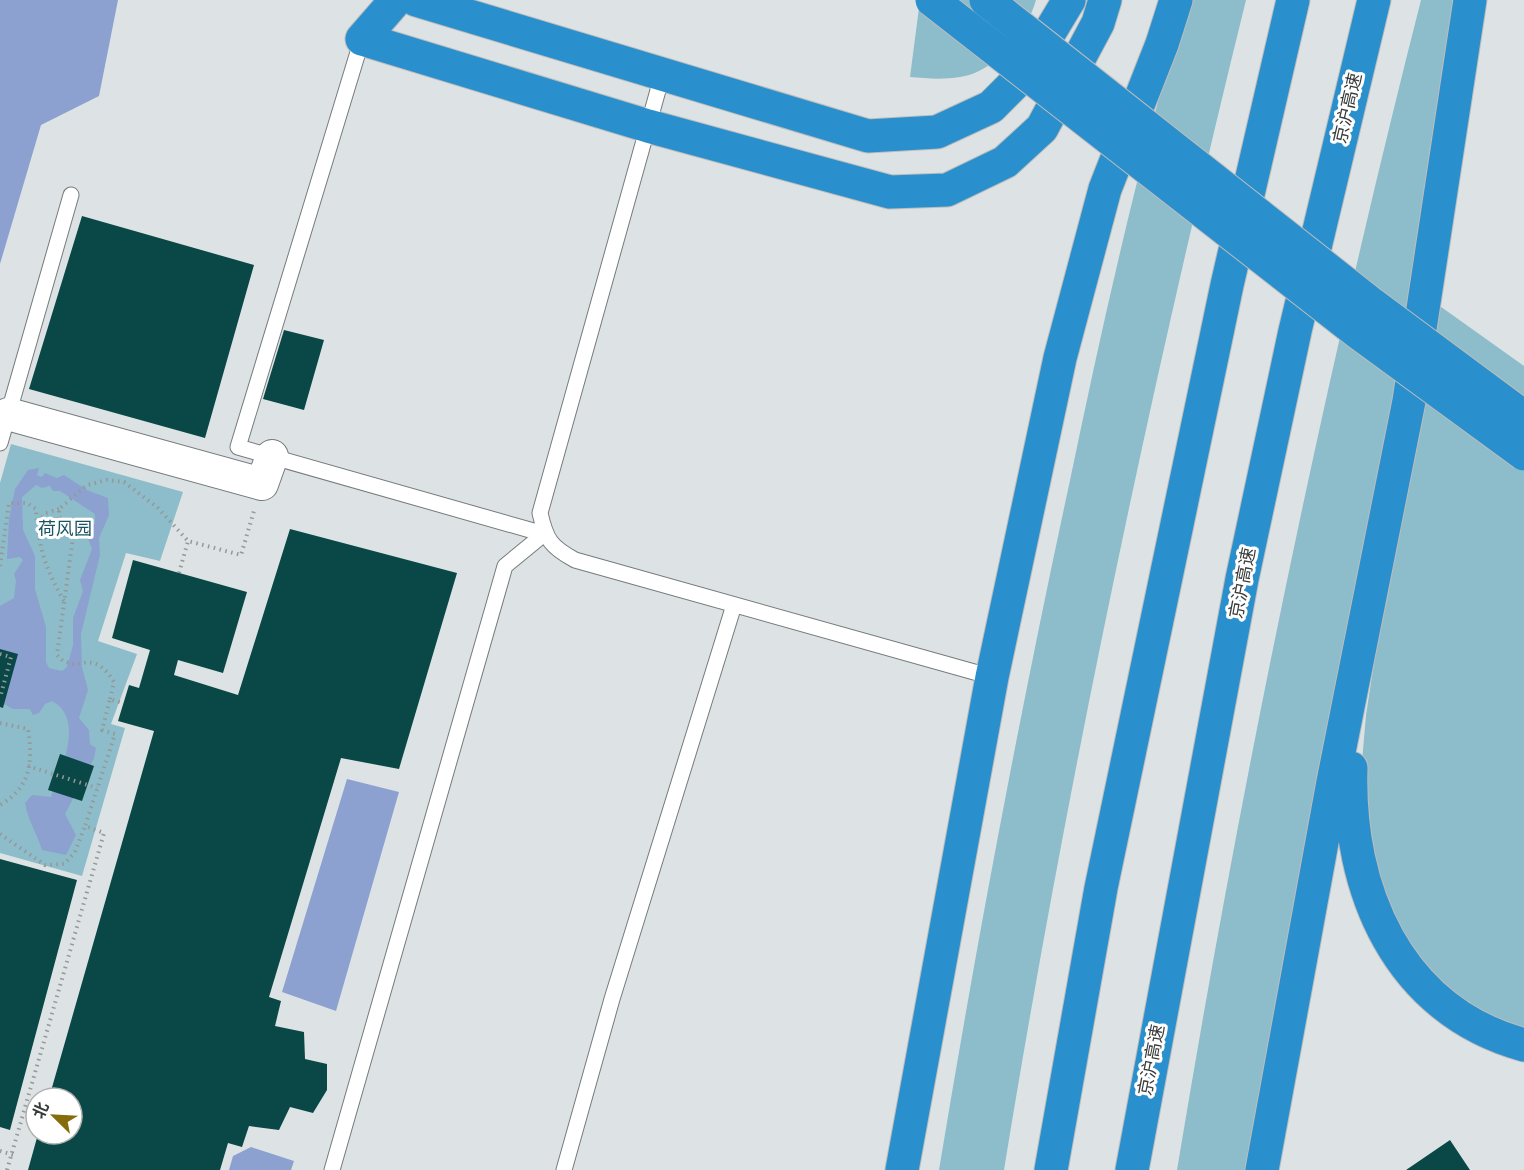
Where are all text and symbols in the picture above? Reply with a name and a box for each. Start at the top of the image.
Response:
street label: 京沪高速 [1327,70,1367,146]
park label: 荷风园 [38,516,92,541]
street label: 京沪高速 [1223,545,1261,621]
street label: 京沪高速 [1132,1022,1170,1098]
north arrow [24,1086,84,1146]
text: 北 [27,1098,55,1122]

